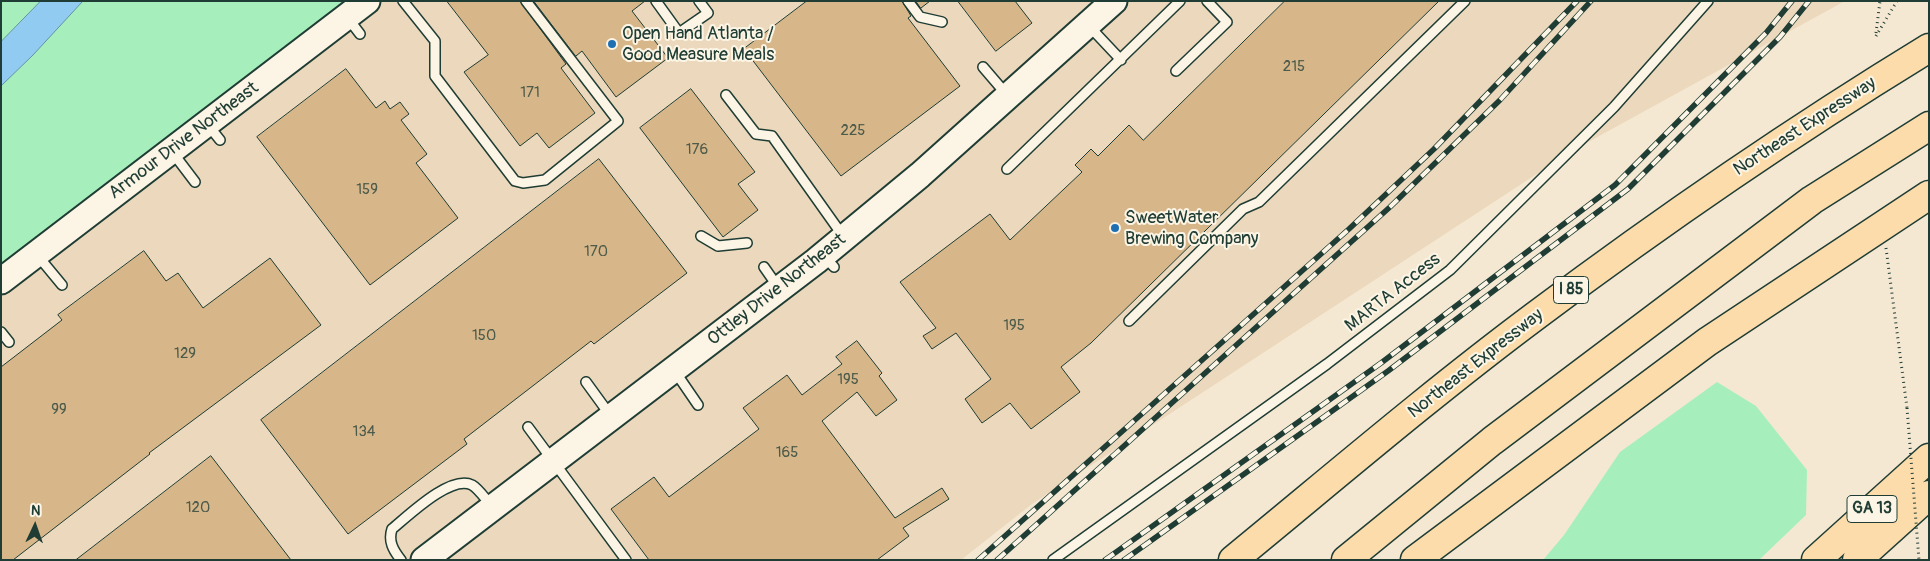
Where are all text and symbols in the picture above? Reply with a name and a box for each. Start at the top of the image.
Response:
place label: Open Hand Atlanta / Good Measure Meals [622,23,774,66]
marker: Open Hand Atlanta / Good Measure Meals [606,38,618,50]
house number: 215 [1283,58,1305,76]
street label: Northeast Expressway [1730,73,1880,181]
street label: Armour Drive Northeast [105,78,263,204]
house number: 171 [520,84,540,102]
house number: 225 [841,122,865,140]
house number: 176 [686,141,708,159]
house number: 159 [356,181,378,199]
place label: SweetWater Brewing Company [1125,207,1259,250]
marker: SweetWater Brewing Company [1109,222,1121,234]
street label: Ottley Drive Northeast [704,229,850,351]
house number: 170 [584,243,608,261]
street label: MARTA Access [1341,249,1445,337]
road number: I 85 [1554,276,1588,304]
street label: Northeast Expressway [1404,305,1548,423]
house number: 195 [1003,317,1025,335]
house number: 150 [472,327,496,345]
house number: 129 [174,345,196,363]
house number: 195 [837,371,859,389]
house number: 99 [51,401,67,419]
house number: 134 [353,423,375,441]
house number: 165 [776,444,798,462]
road number: GA 13 [1847,496,1897,522]
house number: 120 [186,499,210,517]
north arrow [10,501,60,551]
text: N [31,502,41,519]

